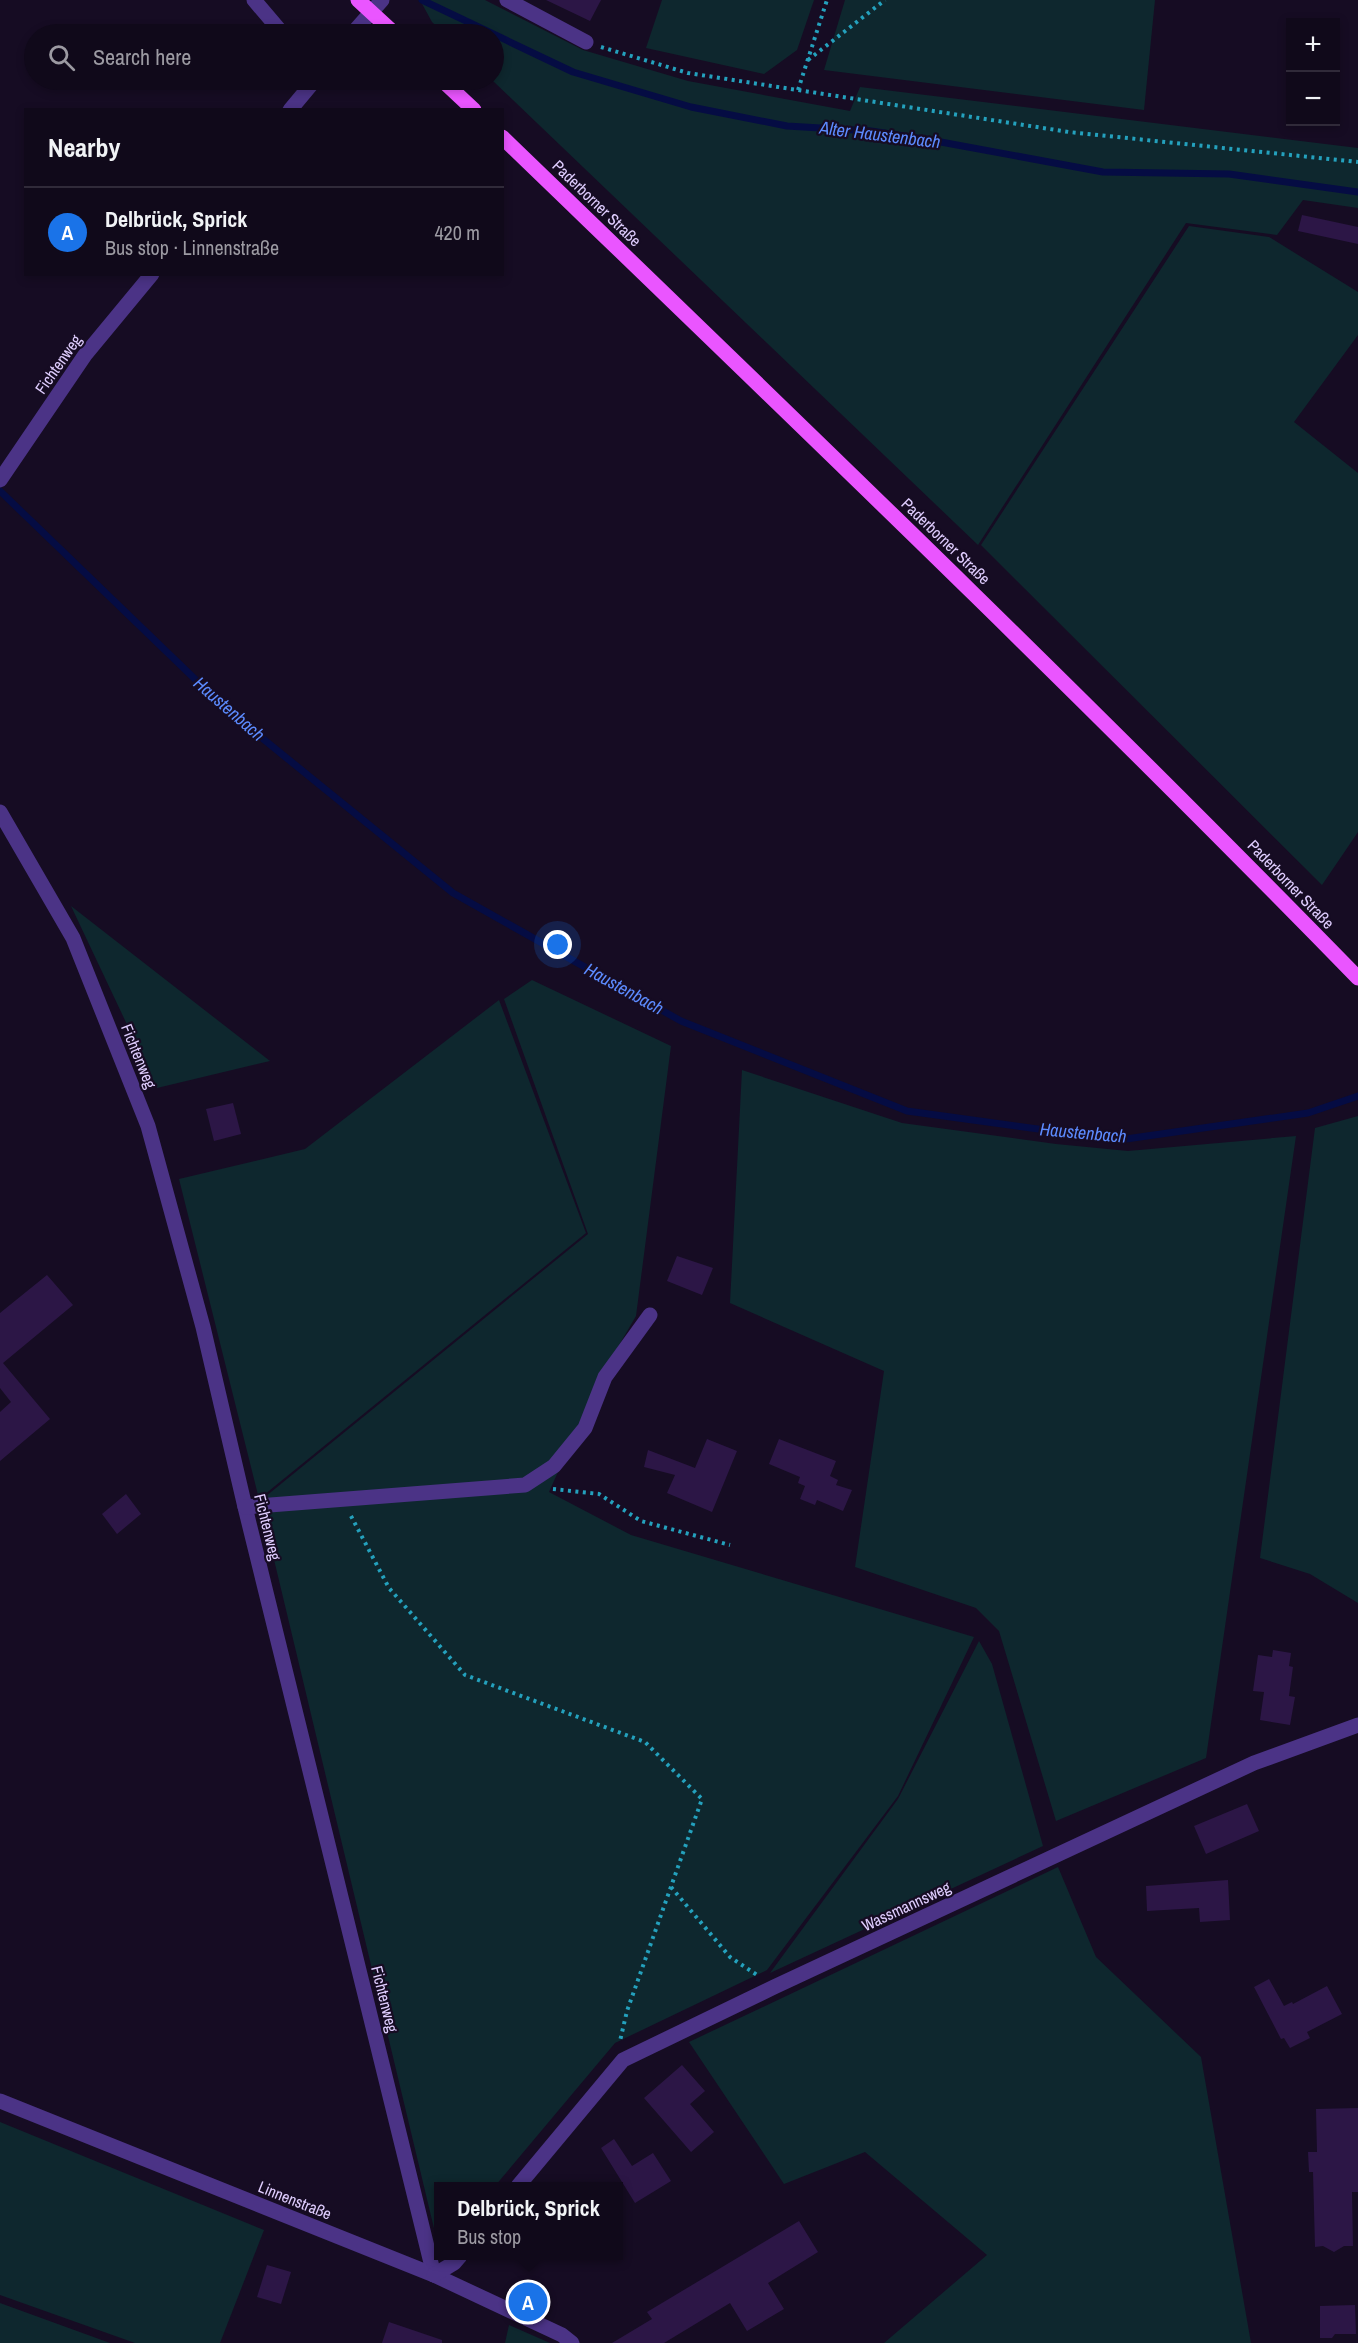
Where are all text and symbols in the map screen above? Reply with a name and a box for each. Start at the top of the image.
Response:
map controls [1286,18,1340,126]
button: + [1286,18,1340,72]
search box [24,24,504,90]
icon: search [45,41,78,74]
text: Search here [93,42,191,72]
button: − [1286,72,1340,126]
water label: Alter Haustenbach [817,115,942,154]
text: Nearby [48,130,120,165]
street label: Paderborner Straße [548,155,646,251]
text: Delbrück, Sprick [105,204,247,234]
text: A [62,219,73,246]
text: 420 m [434,219,480,246]
text: Bus stop · Linnenstraße [105,234,279,261]
street label: Fichtenweg [30,329,87,398]
street label: Paderborner Straße [897,493,995,589]
water label: Haustenbach [188,671,270,747]
street label: Paderborner Straße [1243,835,1339,933]
your location [543,930,572,959]
water label: Haustenbach [580,957,668,1021]
street label: Fichtenweg [116,1020,162,1092]
water label: Haustenbach [1039,1116,1127,1149]
street label: Fichtenweg [249,1491,287,1563]
street label: Wassmannsweg [858,1875,955,1936]
street label: Fichtenweg [366,1963,404,2035]
street label: Linnenstraße [255,2175,335,2225]
popup [434,2182,623,2260]
text: Delbrück, Sprick [457,2193,600,2223]
text: Bus stop [457,2223,521,2250]
pin: A [508,2280,548,2324]

